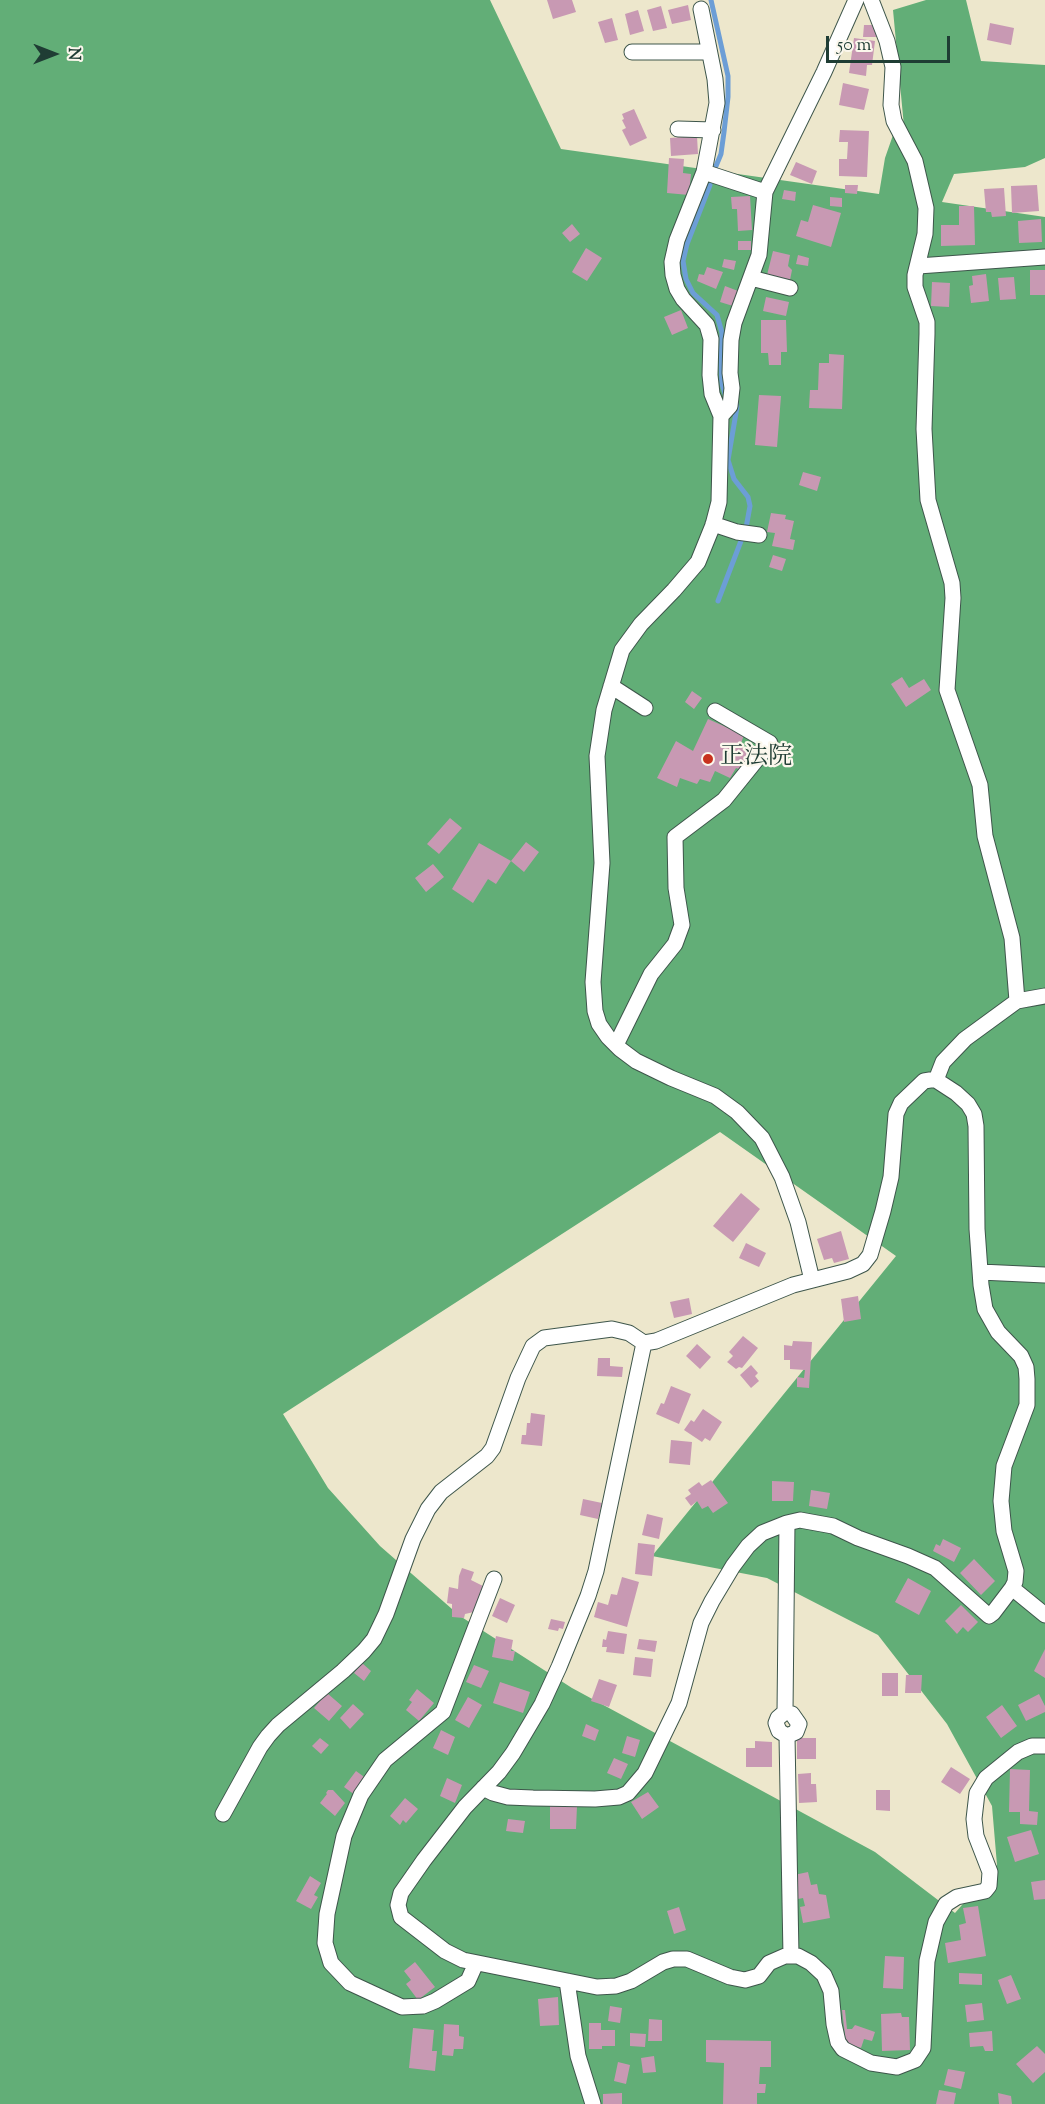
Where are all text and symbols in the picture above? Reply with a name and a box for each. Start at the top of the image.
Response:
north arrow [24,24,84,84]
scale bar [829,24,954,62]
text: 50 m [837,33,871,59]
text: N [61,48,84,60]
place label: 正法院 [720,745,792,773]
marker: 正法院 [701,752,715,766]

